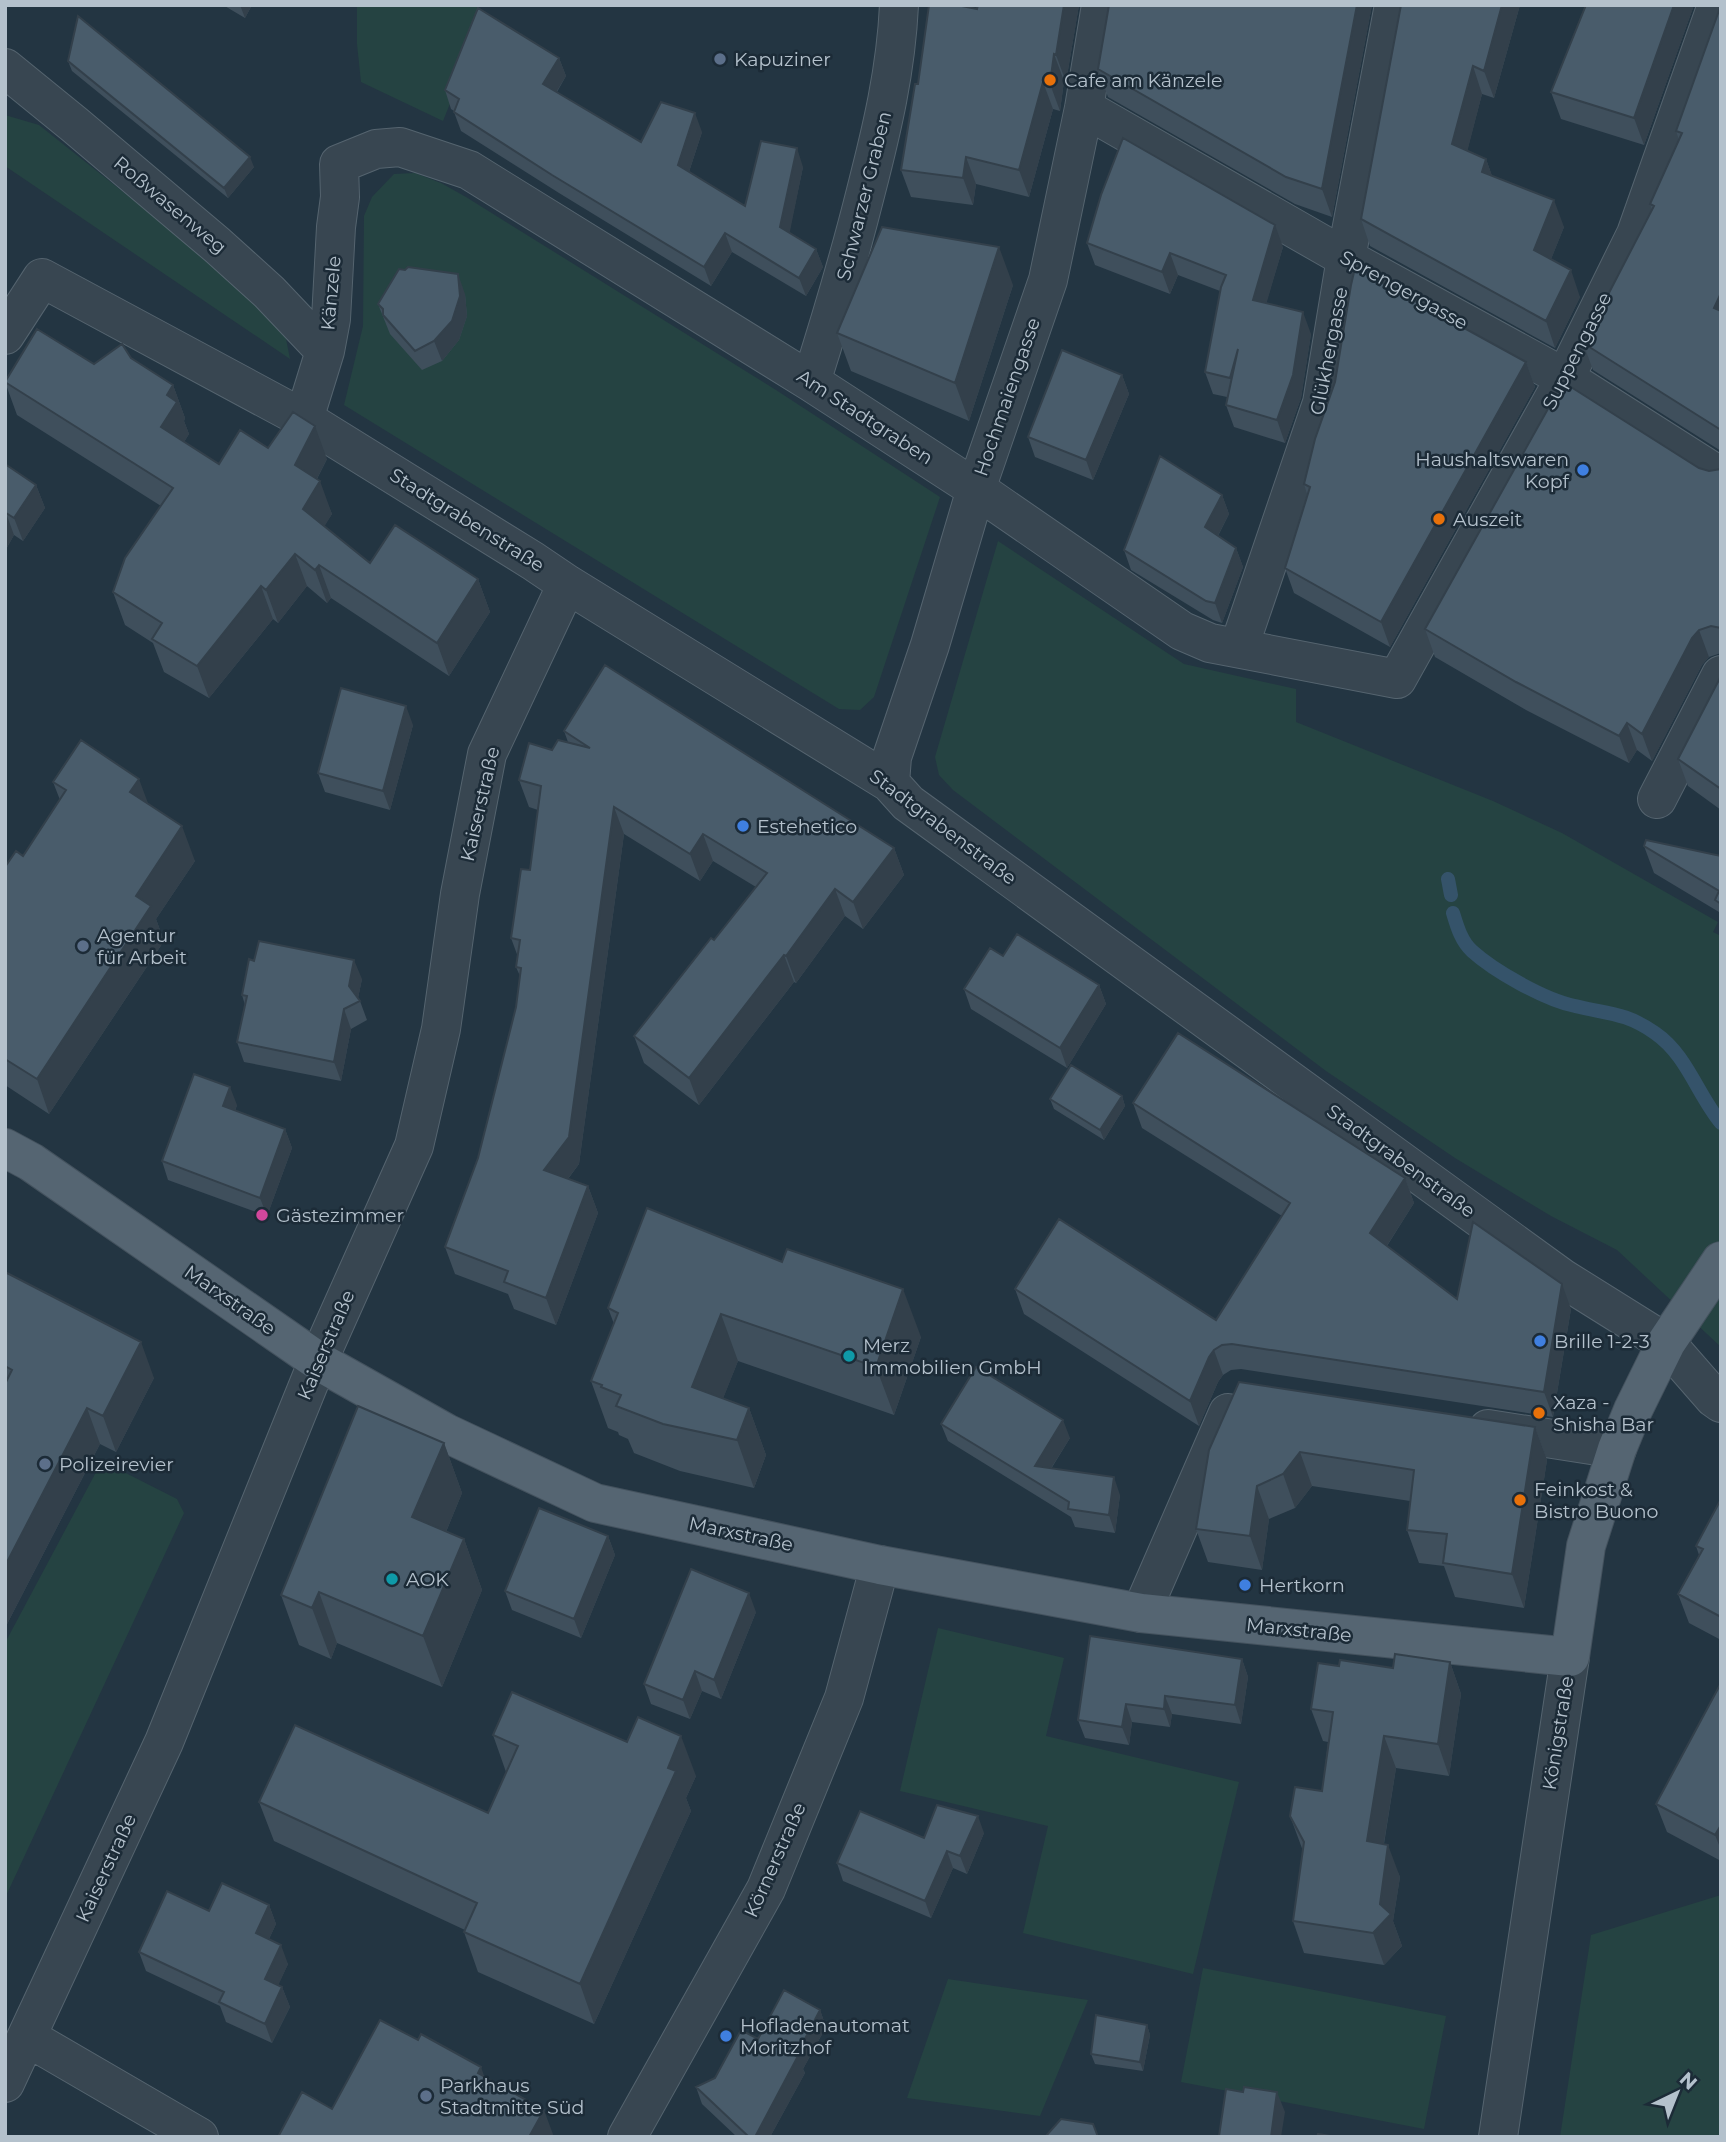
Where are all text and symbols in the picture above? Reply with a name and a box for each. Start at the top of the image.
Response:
place label: Kapuziner [734,48,831,71]
marker: Kapuziner [712,51,728,67]
place label: Cafe am Känzele [1064,69,1223,92]
marker: Cafe am Känzele [1042,72,1058,88]
street label: Schwarzer Graben [832,109,896,283]
street label: Roßwasenweg [109,151,231,259]
street label: Sprengergasse [1336,245,1472,335]
street label: Känzele [316,255,346,331]
street label: Glükhergasse [1305,285,1353,417]
street label: Suppengasse [1538,288,1616,414]
street label: Hochmaiengasse [969,315,1045,479]
street label: Am Stadtgraben [793,365,937,469]
place label: Haushaltswaren Kopf [1415,448,1571,493]
marker: Haushaltswaren Kopf [1575,462,1591,478]
street label: Stadtgrabenstraße [386,463,548,577]
place label: Auszeit [1453,508,1522,531]
marker: Auszeit [1431,511,1447,527]
street label: Kaiserstraße [456,744,504,864]
street label: Stadtgrabenstraße [865,764,1021,890]
place label: Estehetico [757,815,857,838]
marker: Estehetico [735,818,751,834]
place label: Agentur für Arbeit [97,924,187,969]
marker: Agentur für Arbeit [75,938,91,954]
street label: Stadtgrabenstraße [1322,1099,1480,1223]
place label: Gästezimmer [276,1204,404,1227]
marker: Gästezimmer [254,1207,270,1223]
street label: Marxstraße [180,1260,280,1340]
street label: Kaiserstraße [293,1287,359,1403]
place label: Brille 1-2-3 [1554,1330,1650,1353]
marker: Brille 1-2-3 [1532,1333,1548,1349]
place label: Merz Immobilien GmbH [863,1334,1042,1379]
marker: Merz Immobilien GmbH [841,1348,857,1364]
place label: Xaza - Shisha Bar [1553,1391,1654,1436]
marker: Xaza - Shisha Bar [1531,1405,1547,1421]
place label: Polizeirevier [59,1453,174,1476]
marker: Polizeirevier [37,1456,53,1472]
place label: Feinkost & Bistro Buono [1534,1478,1659,1523]
marker: Feinkost & Bistro Buono [1512,1492,1528,1508]
street label: Marxstraße [687,1512,795,1556]
place label: AOK [406,1568,449,1591]
marker: AOK [384,1571,400,1587]
place label: Hertkorn [1259,1574,1345,1597]
marker: Hertkorn [1237,1577,1253,1593]
street label: Marxstraße [1245,1613,1353,1647]
street label: Königstraße [1538,1674,1578,1792]
street label: Körnerstraße [739,1799,811,1921]
street label: Kaiserstraße [71,1810,141,1926]
place label: Hofladenautomat Moritzhof [740,2014,910,2059]
marker: Hofladenautomat Moritzhof [718,2028,734,2044]
north arrow [1642,2058,1712,2128]
text: N [1675,2067,1702,2095]
place label: Parkhaus Stadtmitte Süd [440,2074,584,2119]
marker: Parkhaus Stadtmitte Süd [418,2088,434,2104]

